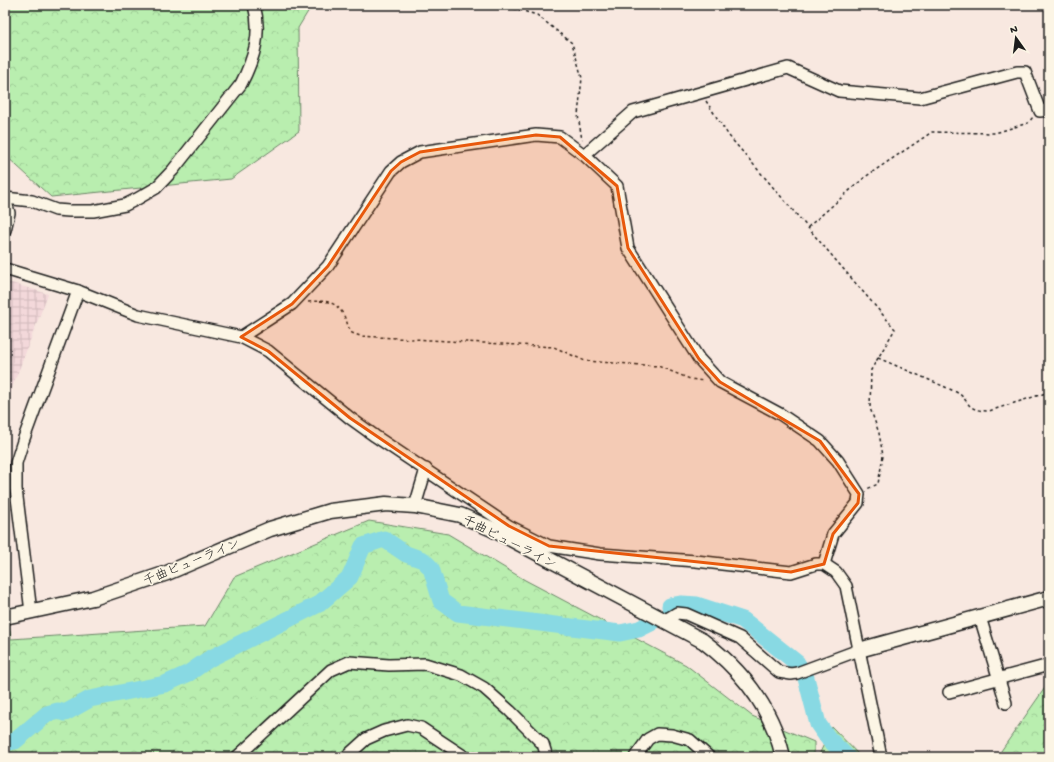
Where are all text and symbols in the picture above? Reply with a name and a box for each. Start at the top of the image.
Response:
north arrow [996,18,1036,58]
text: N [1009,24,1019,37]
street label: 千曲ビューライン [459,513,558,573]
street label: 千曲ビューライン [141,537,243,590]

